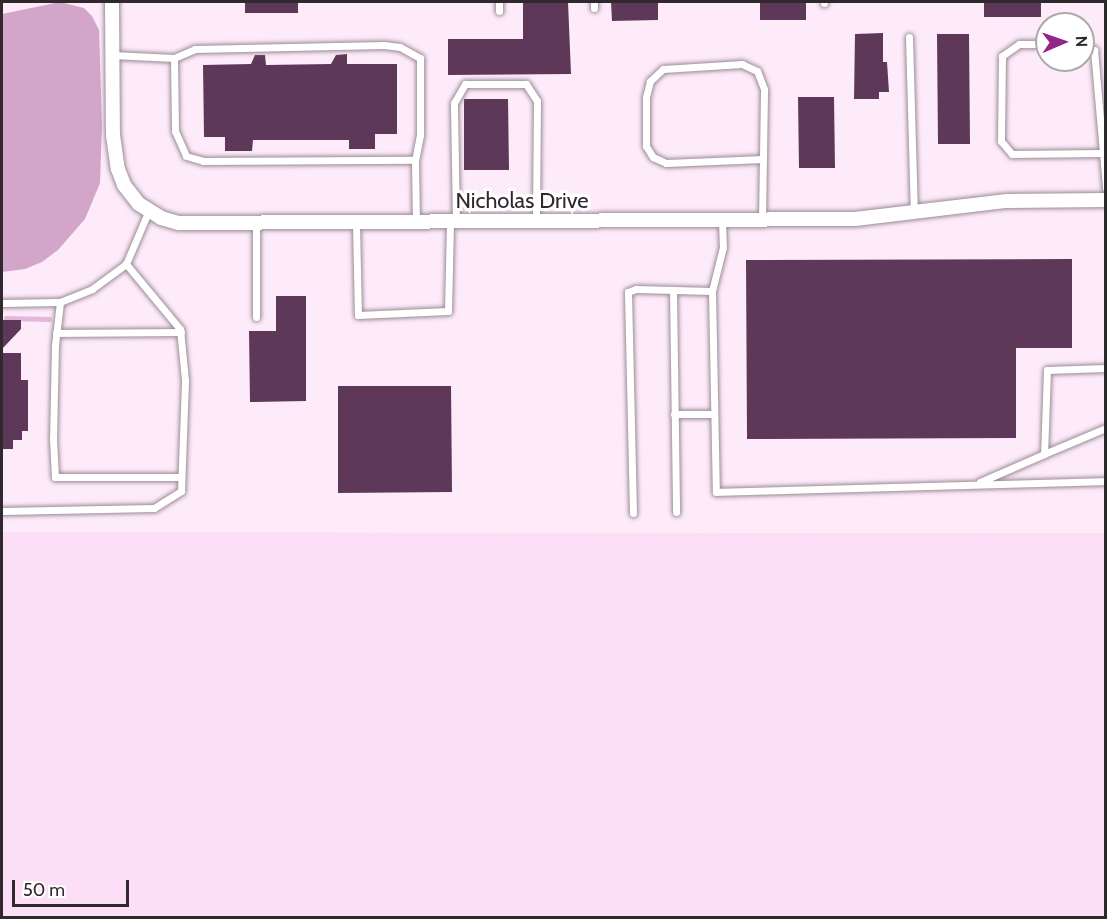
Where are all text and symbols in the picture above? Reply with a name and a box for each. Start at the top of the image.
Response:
north arrow [1035,12,1095,72]
text: N [1072,35,1091,47]
street label: Nicholas Drive [455,188,589,214]
scale bar [15,868,132,906]
text: 50 m [23,879,65,901]

